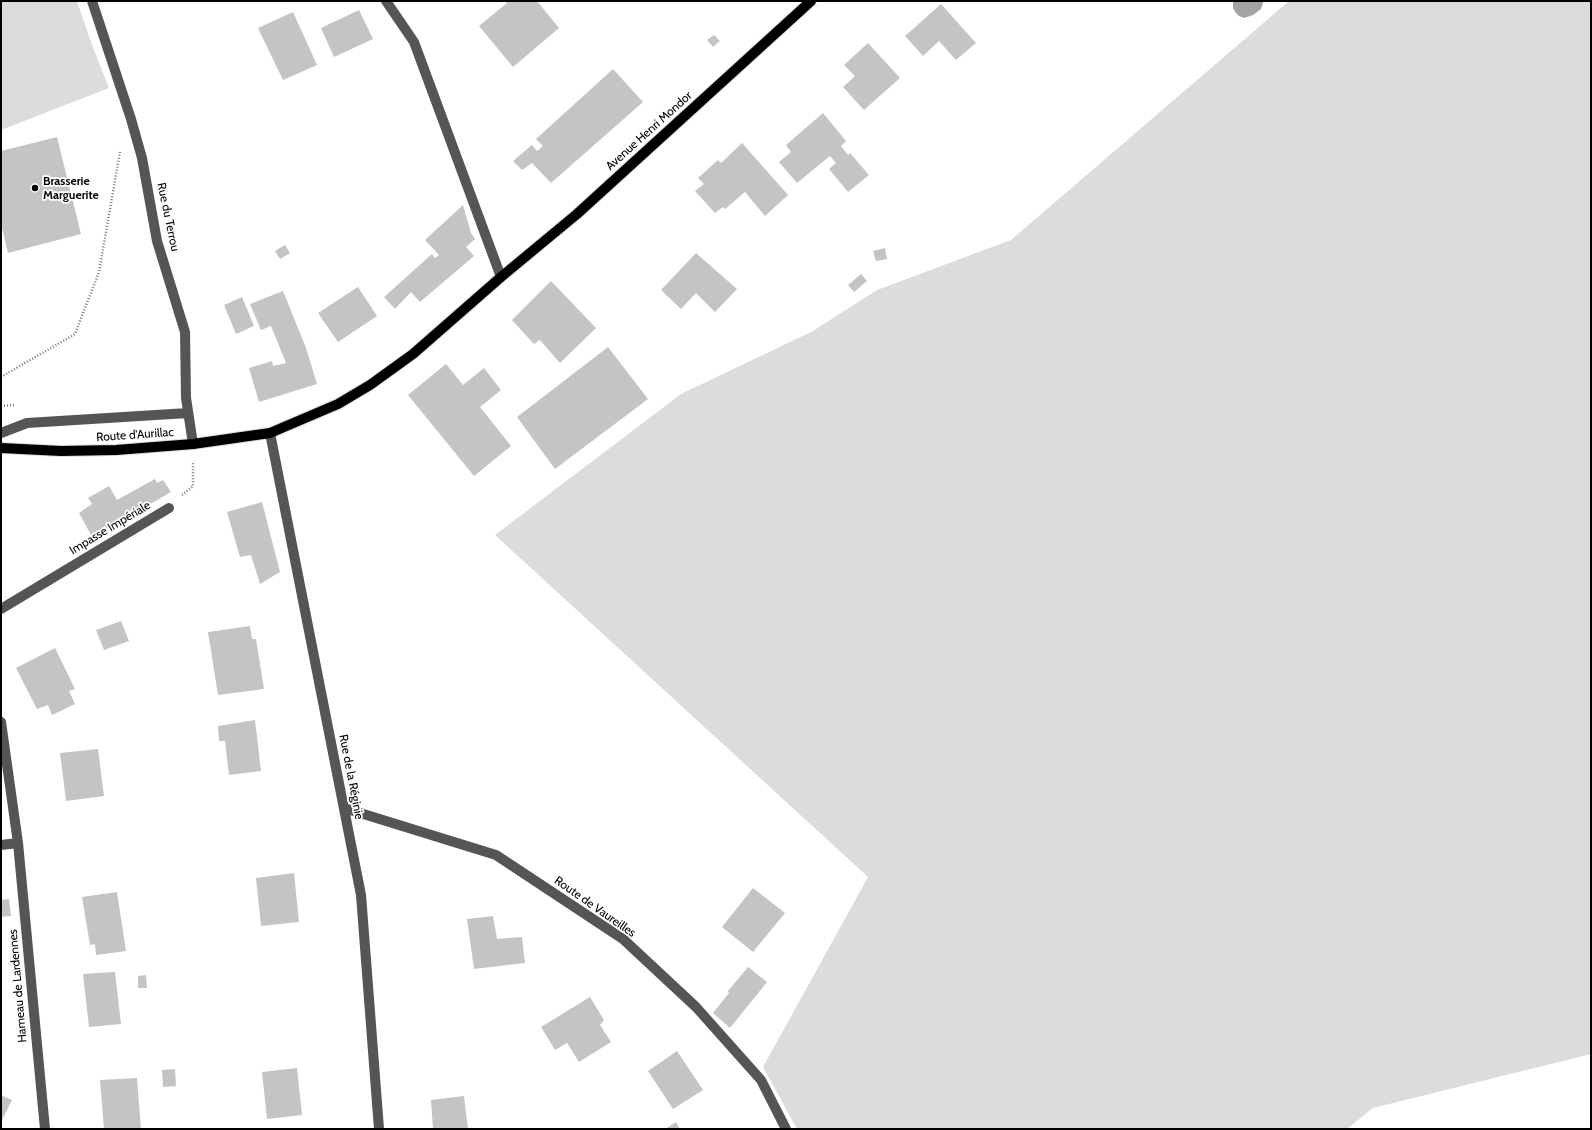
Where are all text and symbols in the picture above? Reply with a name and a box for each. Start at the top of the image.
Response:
street label: Avenue Henri Mondor [603,89,695,173]
place label: Brasserie Marguerite [43,174,99,202]
street label: Rue du Terrou [154,181,182,253]
marker: Brasserie Marguerite [30,183,40,193]
street label: Route d'Aurillac [96,425,174,445]
street label: Impasse Impériale [67,498,153,558]
street label: Rue de la Réginie [336,733,366,821]
street label: Route de Vaureilles [551,874,639,940]
street label: Hameau de Lardennes [6,929,30,1043]

